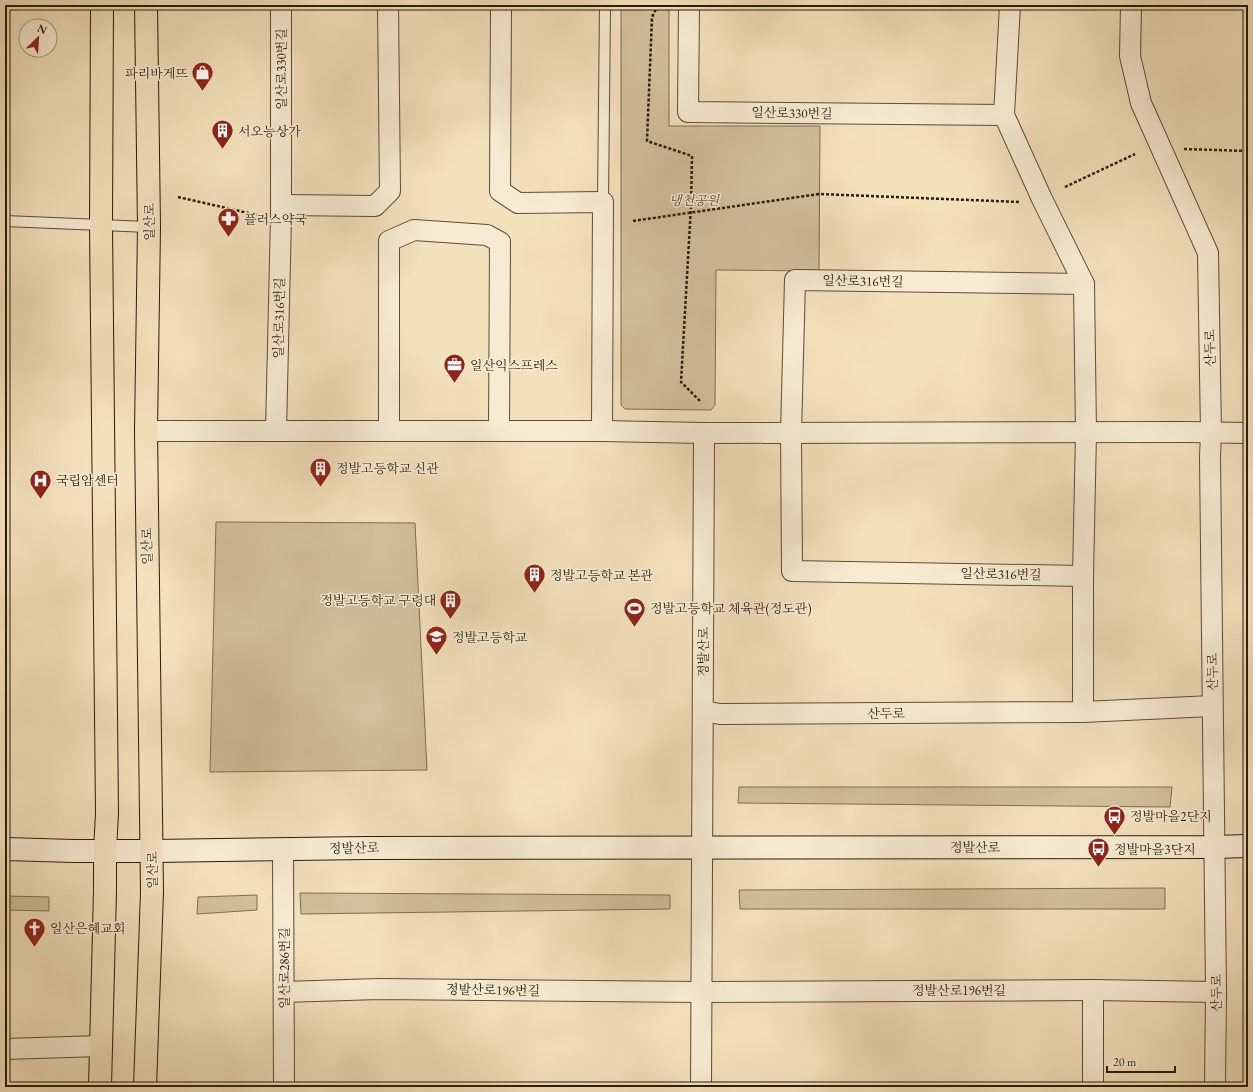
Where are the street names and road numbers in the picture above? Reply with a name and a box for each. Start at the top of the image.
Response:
street label: 일산로330번길 [273,28,290,110]
street label: 일산로330번길 [751,104,833,122]
street label: 일산로 [141,203,158,241]
street label: 일산로316번길 [822,272,904,290]
street label: 일산로316번길 [270,277,288,359]
street label: 산두로 [1201,329,1219,367]
street label: 일산로 [138,527,156,565]
street label: 일산로316번길 [960,565,1042,583]
street label: 정발산로 [695,626,712,677]
street label: 산두로 [1204,653,1221,691]
street label: 산두로 [867,705,905,722]
street label: 정발산로 [329,839,380,857]
street label: 정발산로 [950,839,1001,856]
street label: 일산로 [144,851,161,889]
street label: 일산로286번길 [276,927,293,1009]
street label: 산두로 [1208,974,1225,1012]
street label: 정발산로196번길 [446,981,540,999]
street label: 정발산로196번길 [912,982,1006,999]

